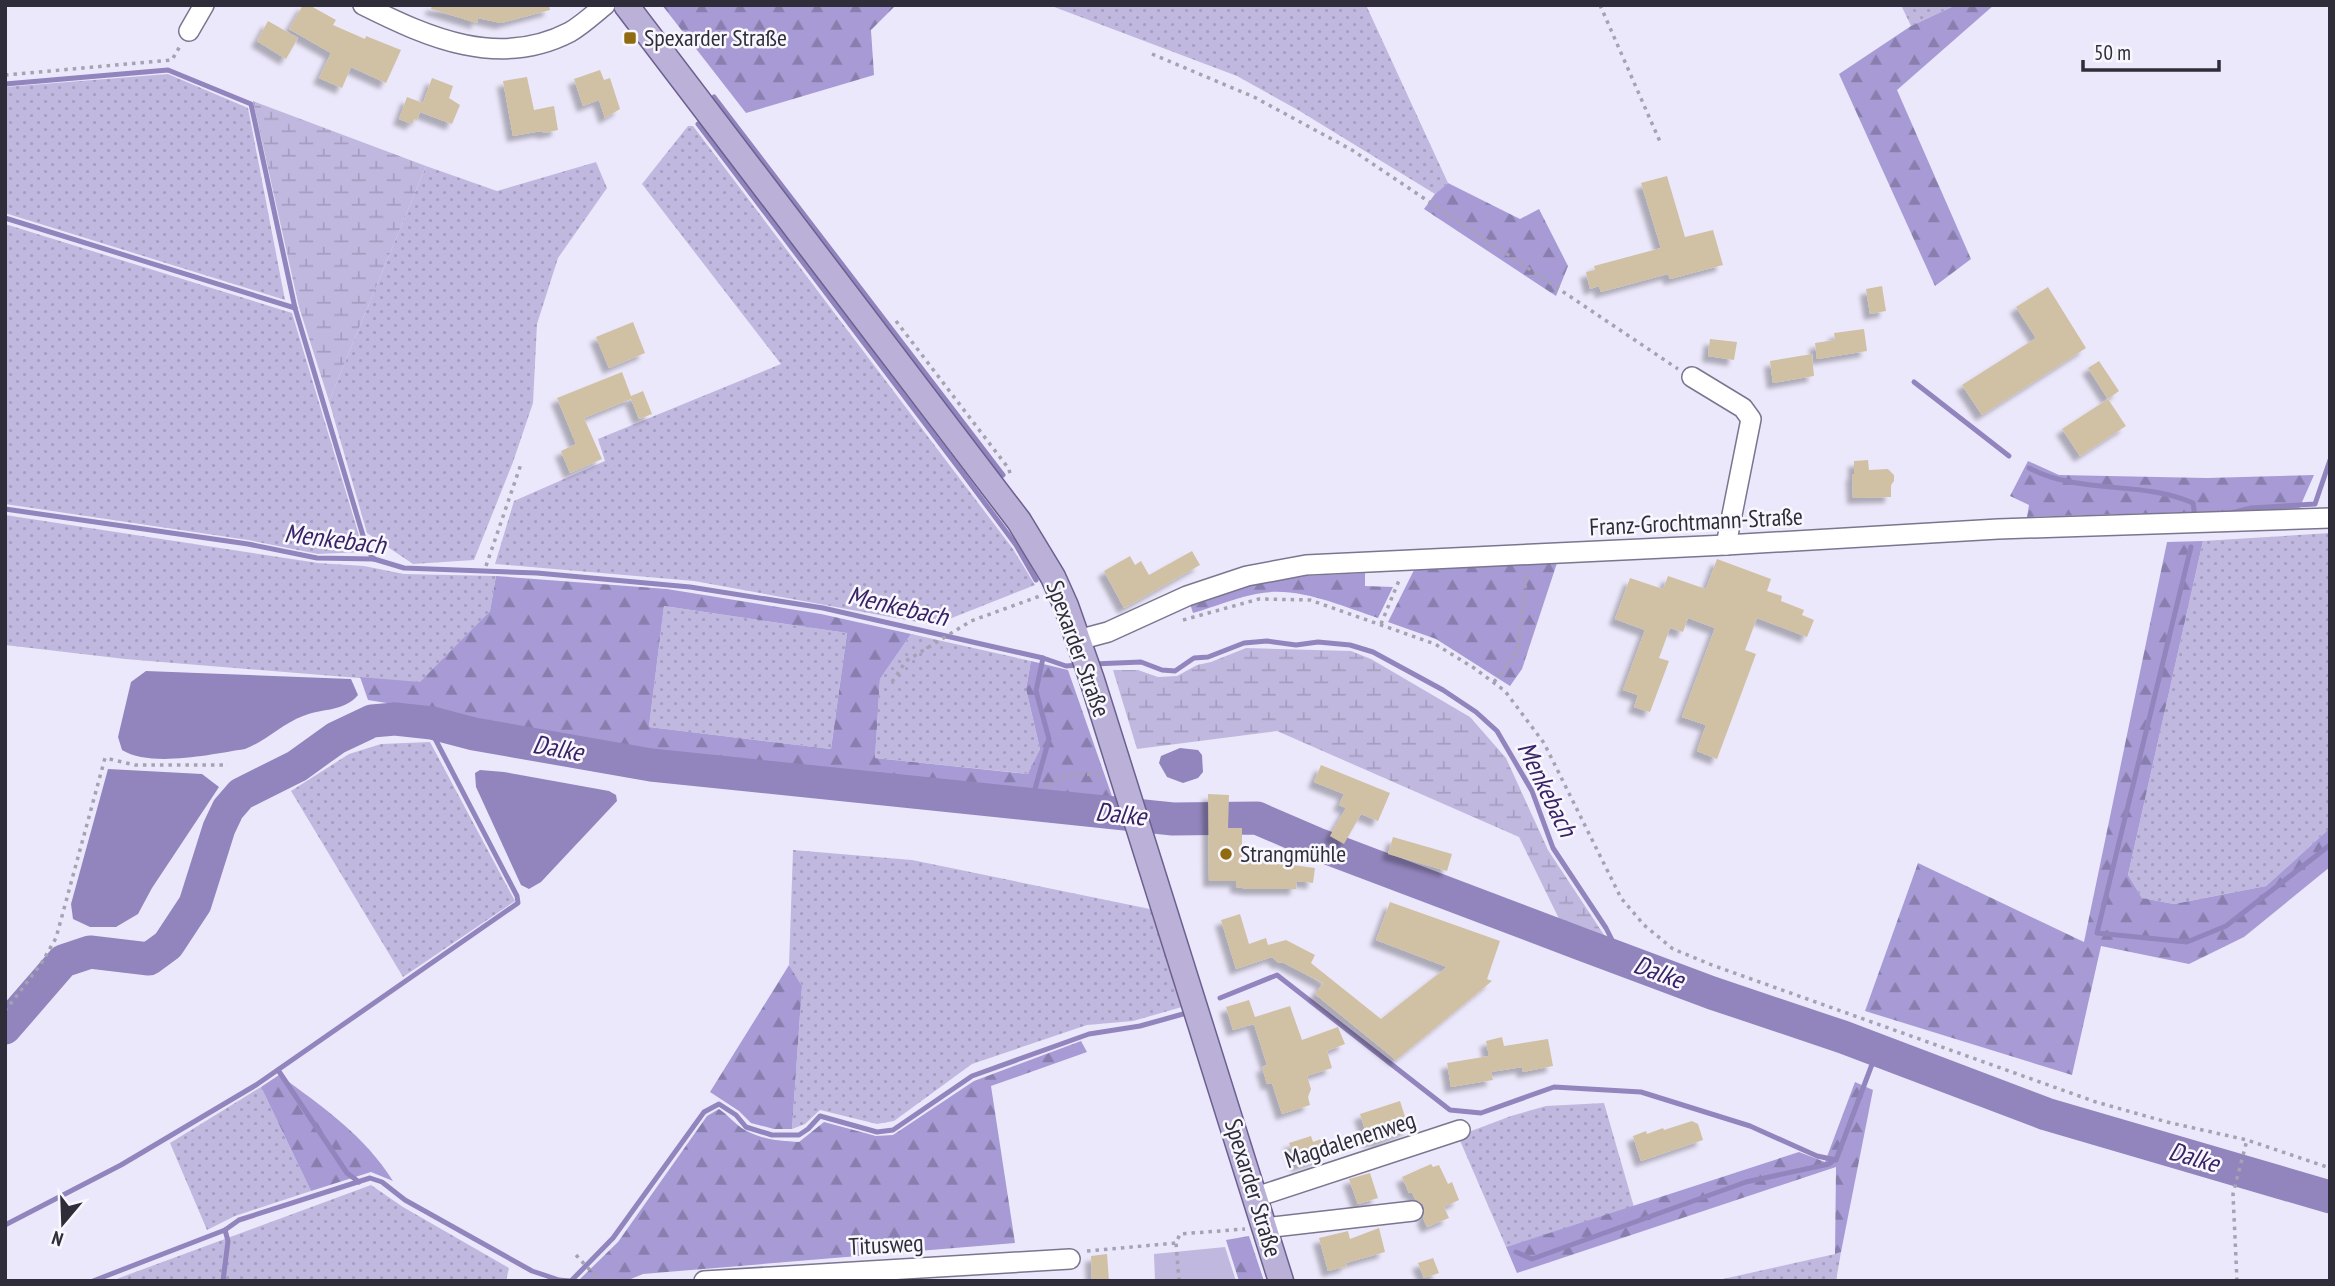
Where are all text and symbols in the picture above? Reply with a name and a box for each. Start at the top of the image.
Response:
place label: Spexarder Straße [644,22,787,53]
scale bar [2083,28,2220,72]
marker: Spexarder Straße [622,30,638,46]
text: 50 m [2094,39,2131,66]
street label: Franz-Grochtmann-Straße [1588,500,1804,543]
water label: Menkebach [283,516,389,561]
street label: Spexarder Straße [1039,576,1117,721]
water label: Menkebach [845,578,953,633]
water label: Dalke [530,727,588,769]
water label: Menkebach [1510,736,1585,843]
water label: Dalke [1094,794,1150,833]
place label: Strangmühle [1240,838,1346,869]
marker: Strangmühle [1218,846,1234,862]
water label: Dalke [1630,947,1691,996]
street label: Magdalenenweg [1280,1104,1419,1175]
street label: Spexarder Straße [1218,1115,1289,1261]
water label: Dalke [2165,1134,2225,1180]
north arrow [28,1188,98,1258]
text: N [49,1226,66,1252]
street label: Titusweg [848,1227,924,1262]

